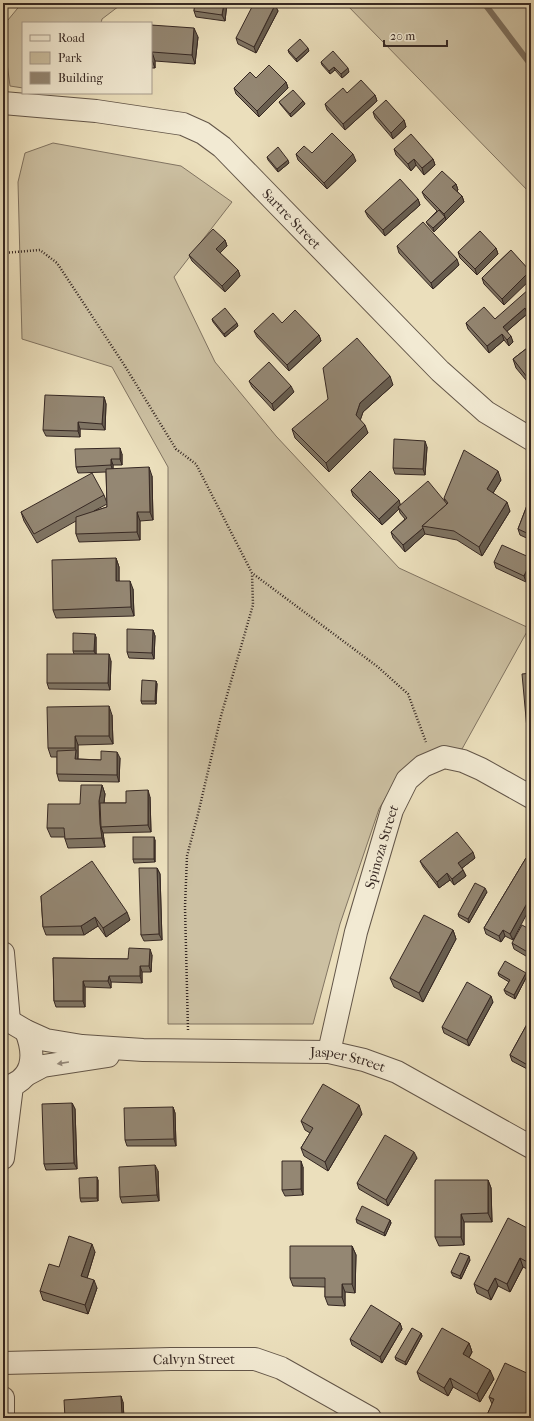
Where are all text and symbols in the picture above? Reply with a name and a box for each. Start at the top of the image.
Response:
legend [22,22,152,94]
scale bar [384,22,447,48]
text: 20 m [390,29,415,43]
text: Road [58,31,85,45]
text: Park [58,51,83,65]
text: Building [58,71,103,85]
street label: Sartre Street [258,185,325,253]
street label: Spinoza Street [361,802,402,891]
street label: Jasper Street [309,1043,388,1076]
one-way arrow [57,1060,69,1066]
street label: Calvyn Street [153,1351,235,1368]

